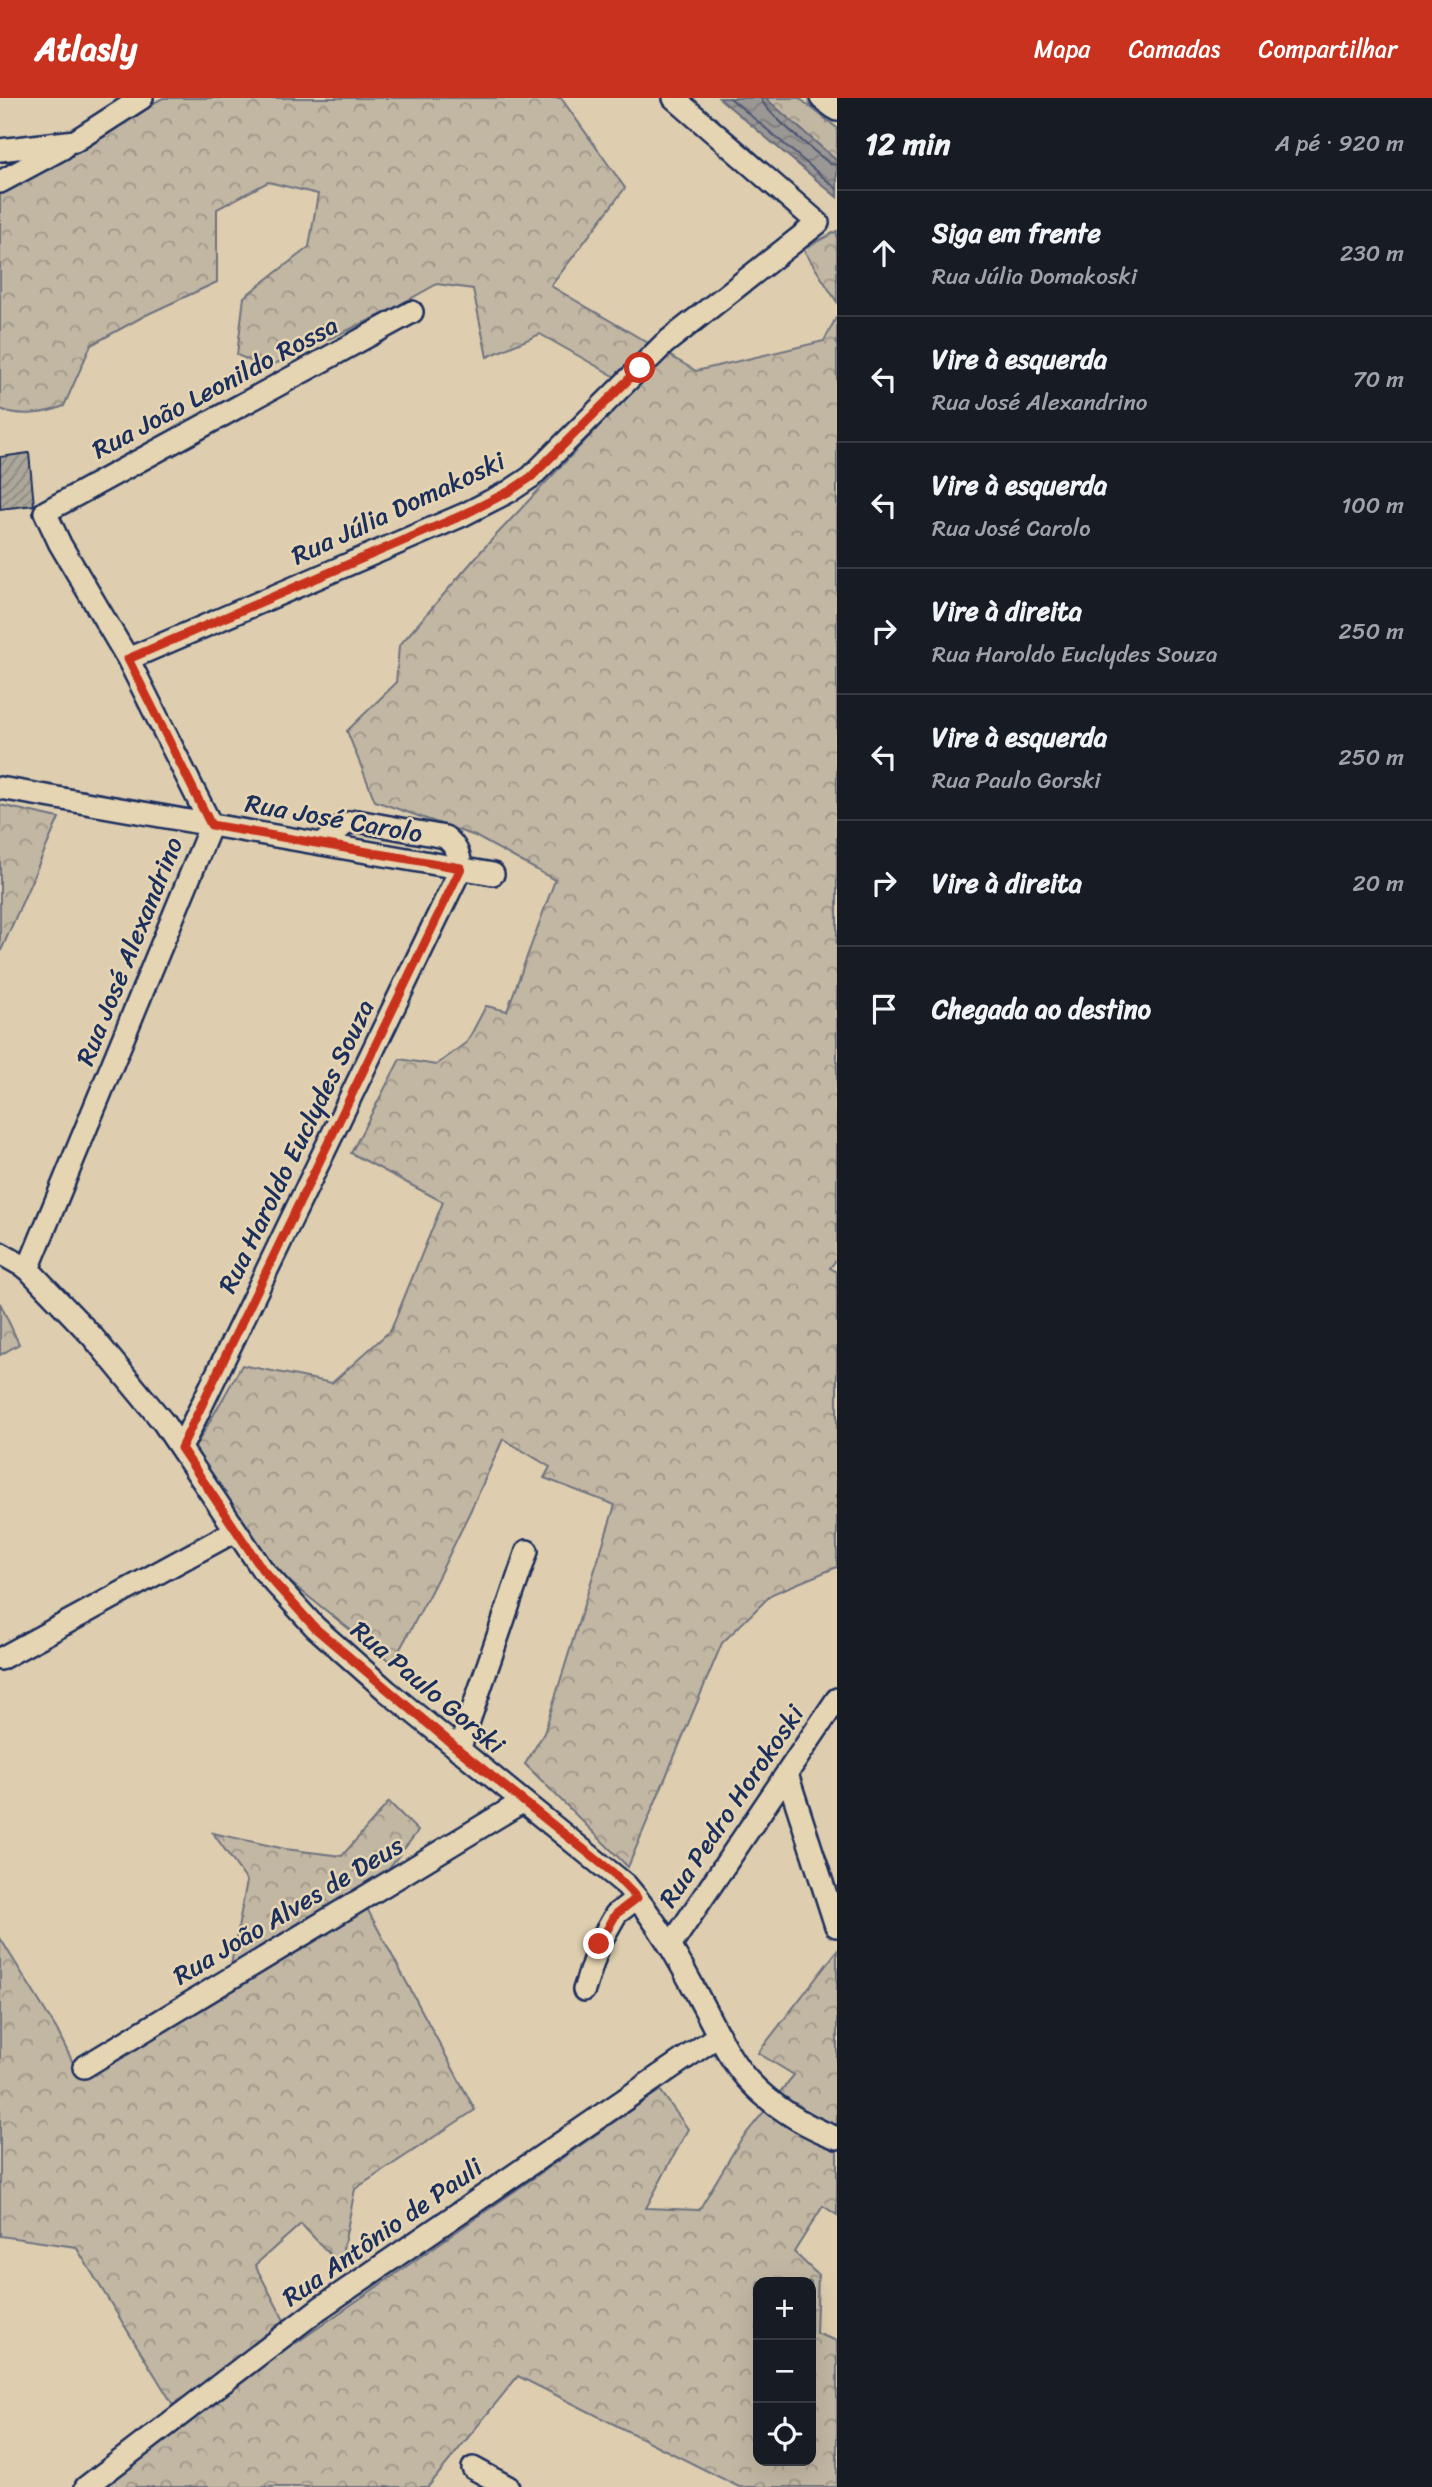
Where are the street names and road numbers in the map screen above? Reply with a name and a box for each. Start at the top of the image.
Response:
street label: Rua João Leonildo Rossa [83,302,347,472]
street label: Rua Júlia Domakoski [283,438,514,578]
street label: Rua José Carolo [242,780,426,856]
street label: Rua José Alexandrino [62,829,196,1073]
street label: Rua Haroldo Euclydes Souza [205,991,387,1301]
street label: Rua Paulo Gorski [340,1608,516,1766]
street label: Rua Pedro Horokoski [646,1694,817,1917]
street label: Rua João Alves de Deus [164,1823,412,1997]
street label: Rua Antônio de Pauli [272,2145,493,2319]

